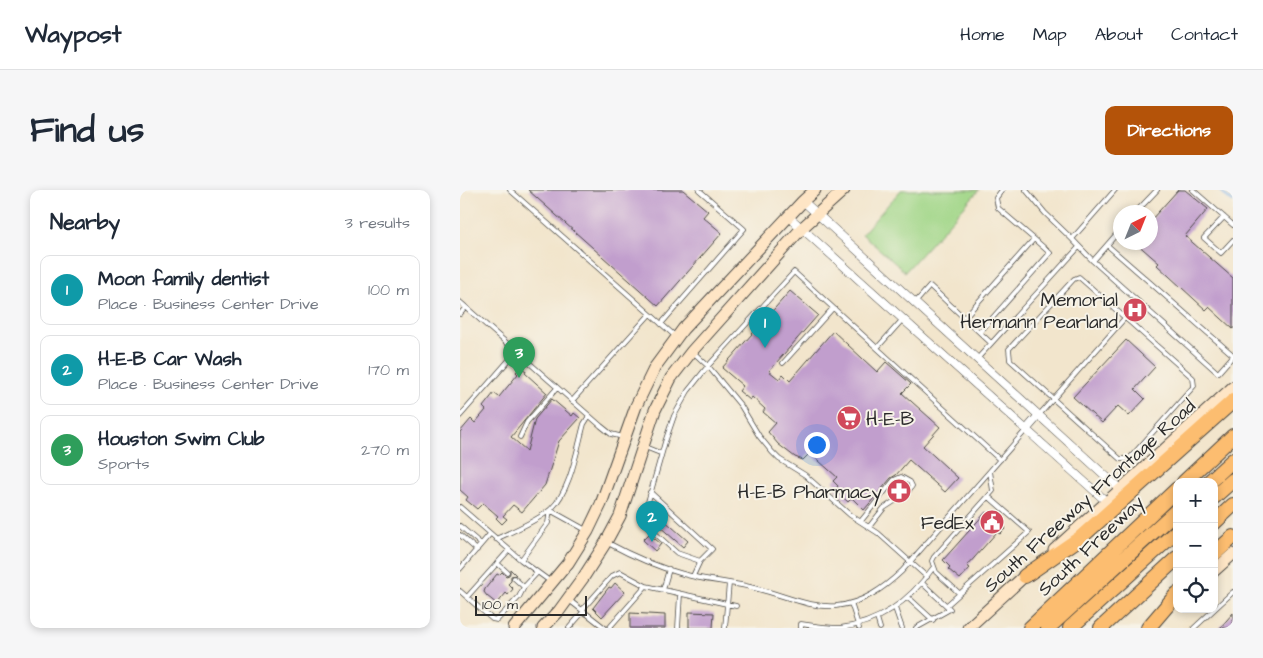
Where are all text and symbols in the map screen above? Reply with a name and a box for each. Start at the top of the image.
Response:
text: Waypost [25,18,122,52]
text: Home [960,22,1005,47]
text: Map [1033,22,1067,47]
text: About [1095,22,1143,47]
text: Contact [1171,22,1238,47]
text: Find us [30,106,144,155]
button: Directions [1105,106,1233,155]
north arrow [1113,205,1158,250]
text: Nearby [50,208,120,237]
text: 3 results [345,212,410,234]
text: Moon family dentist [98,266,269,293]
text: 1 [66,279,68,301]
text: 100 m [368,279,409,301]
place label: Memorial Hermann Pearland [960,287,1118,336]
text: Place · Business Center Drive [98,293,319,315]
hospital icon: Memorial Hermann Pearland [1122,297,1148,323]
pin: 1 [749,307,781,348]
pin: 3 [503,337,535,378]
text: H-E-B Car Wash [98,346,241,373]
text: 2 [62,359,72,381]
text: 170 m [368,359,409,381]
text: Place · Business Center Drive [98,373,319,395]
street label: South Freeway Frontage Road [978,394,1200,596]
supermarket icon: H-E-B [836,405,862,431]
place label: H-E-B [866,406,915,433]
text: Houston Swim Club [98,426,264,453]
your location [804,432,830,458]
text: 3 [63,439,71,461]
text: 270 m [361,439,409,461]
text: Sports [98,453,150,475]
pharmacy icon: H-E-B Pharmacy [886,478,912,504]
map controls [1173,478,1218,613]
button: + [1173,478,1218,523]
place label: H-E-B Pharmacy [738,479,883,507]
street label: South Freeway [1032,490,1148,600]
pin: 2 [636,501,668,542]
public building icon: FedEx [979,509,1005,535]
place label: FedEx [921,510,974,537]
button: − [1173,523,1218,568]
button: locate [1173,568,1218,613]
scale bar [475,593,588,616]
text: 100 m [482,595,518,615]

